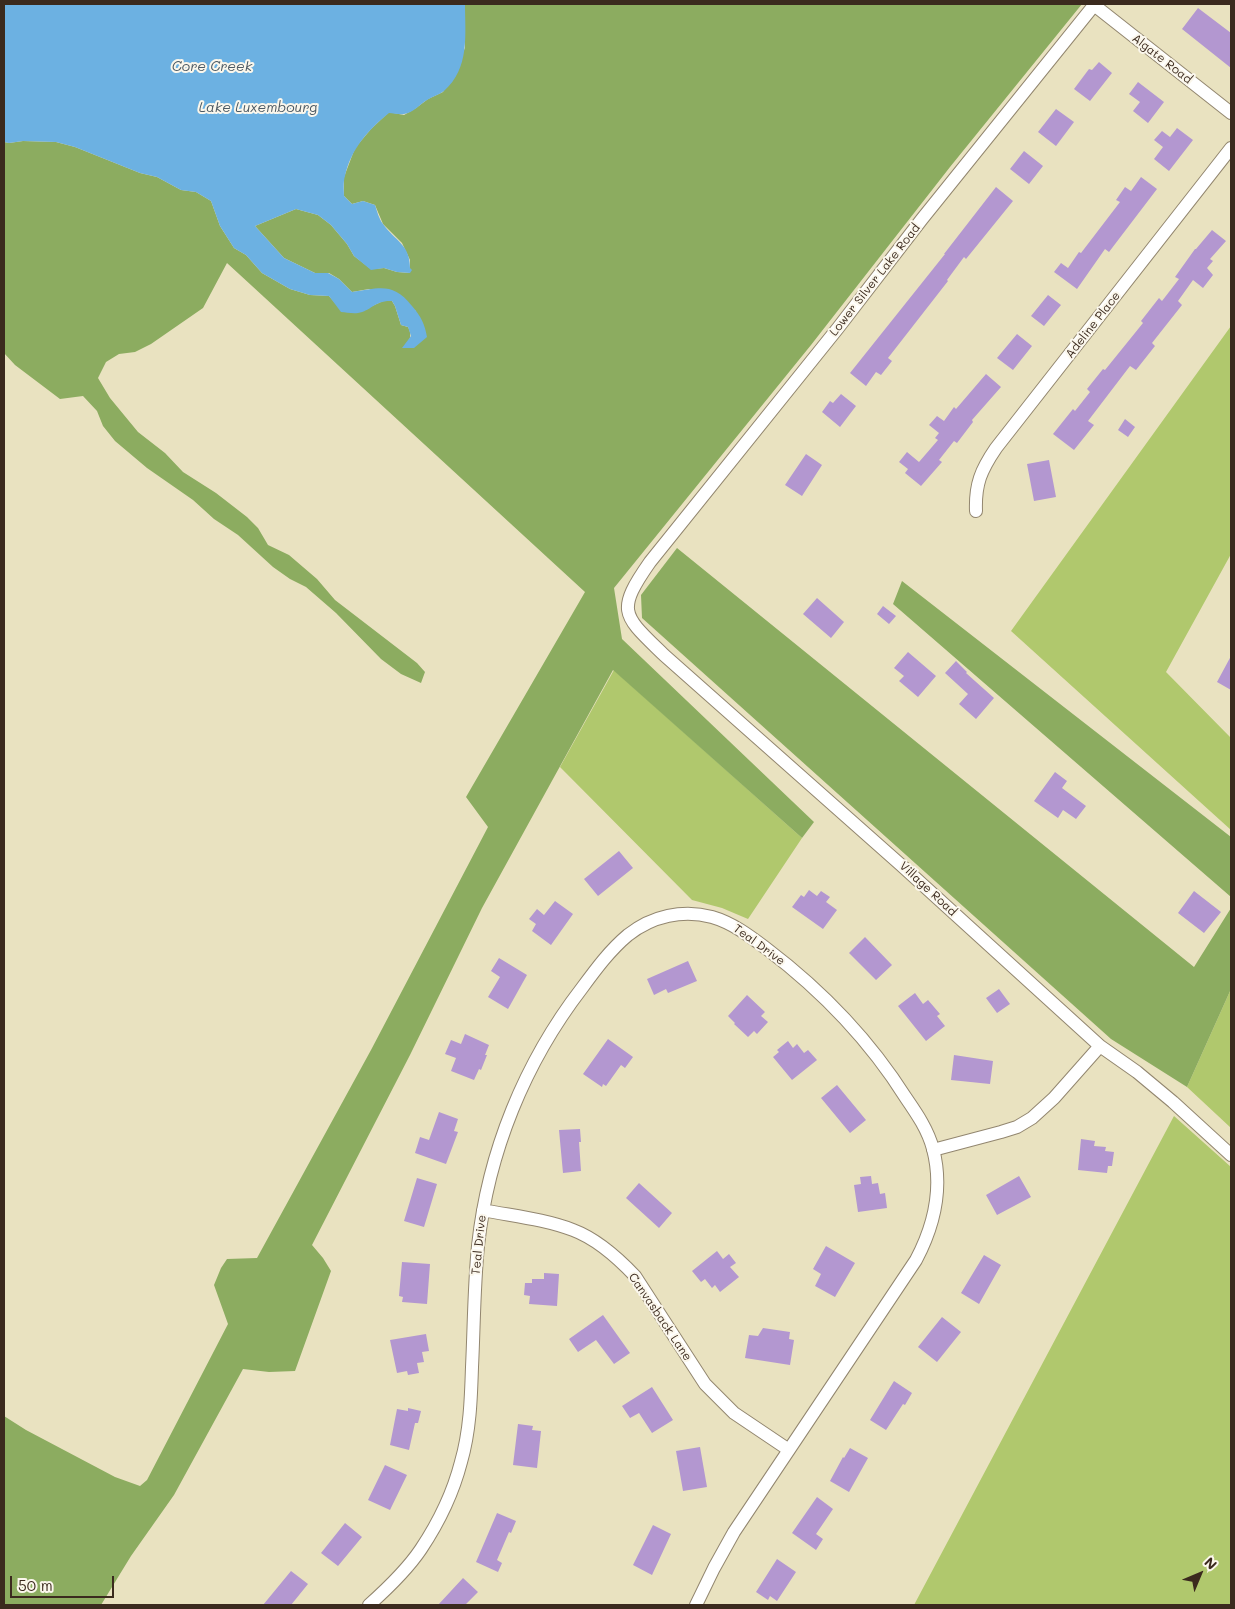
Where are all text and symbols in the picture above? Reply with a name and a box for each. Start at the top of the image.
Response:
street label: Algate Road [1129,31,1195,87]
water label: Core Creek [172,59,252,75]
water label: Lake Luxembourg [199,100,317,116]
street label: Lower Silver Lake Road [827,221,923,339]
street label: Adeline Place [1063,289,1123,361]
street label: Village Road [896,859,960,919]
street label: Teal Drive [730,921,788,969]
street label: Teal Drive [469,1214,489,1276]
street label: Canvasback Lane [625,1270,695,1364]
north arrow [1175,1549,1225,1599]
text: N [1200,1553,1221,1574]
scale bar [12,1566,116,1598]
text: 50 m [18,1575,53,1595]

